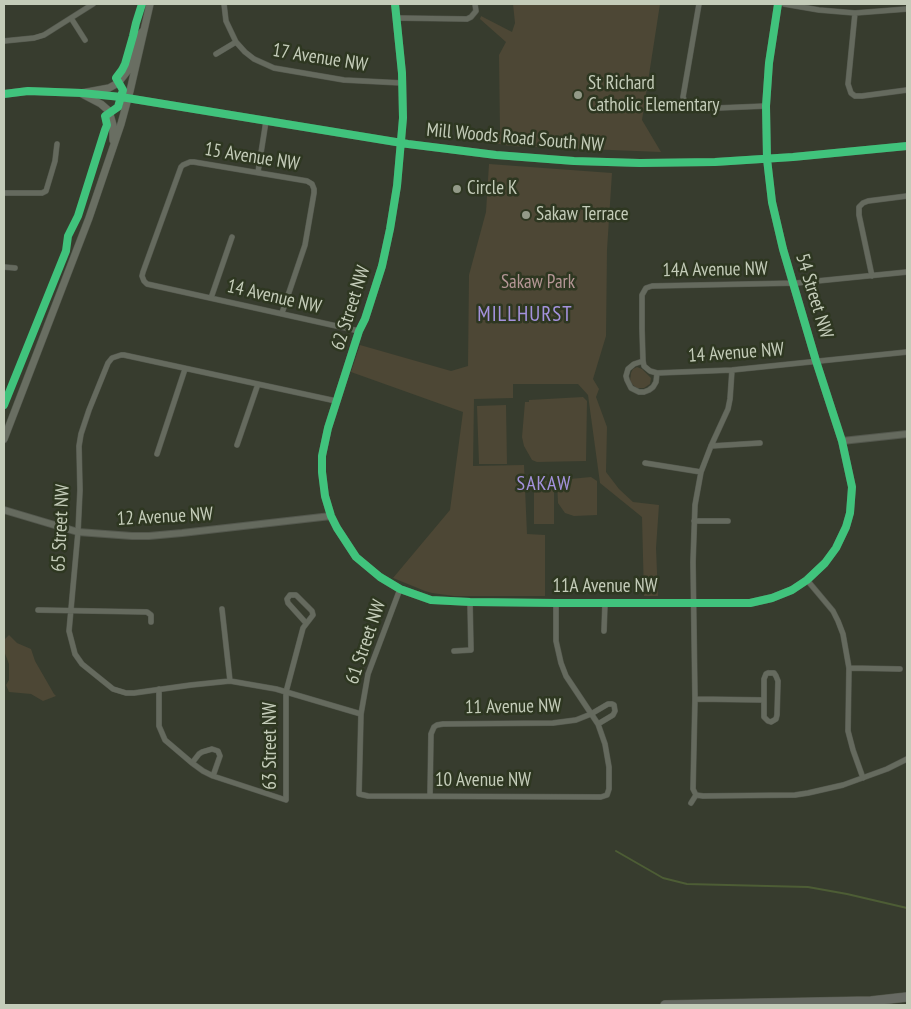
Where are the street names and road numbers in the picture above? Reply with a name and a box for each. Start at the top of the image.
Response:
street label: 17 Avenue NW [271,39,369,77]
street label: Mill Woods Road South NW [425,119,605,157]
street label: 15 Avenue NW [203,138,301,176]
street label: 54 Street NW [790,251,838,341]
street label: 14A Avenue NW [662,258,768,282]
street label: 62 Street NW [327,263,375,353]
street label: 14 Avenue NW [225,275,323,319]
street label: 14 Avenue NW [687,338,785,368]
street label: 65 Street NW [47,484,75,572]
street label: 12 Avenue NW [116,503,214,531]
street label: 11A Avenue NW [552,576,658,598]
street label: 61 Street NW [341,597,391,687]
street label: 11 Avenue NW [465,695,561,719]
street label: 63 Street NW [260,702,282,790]
street label: 10 Avenue NW [435,770,531,792]

